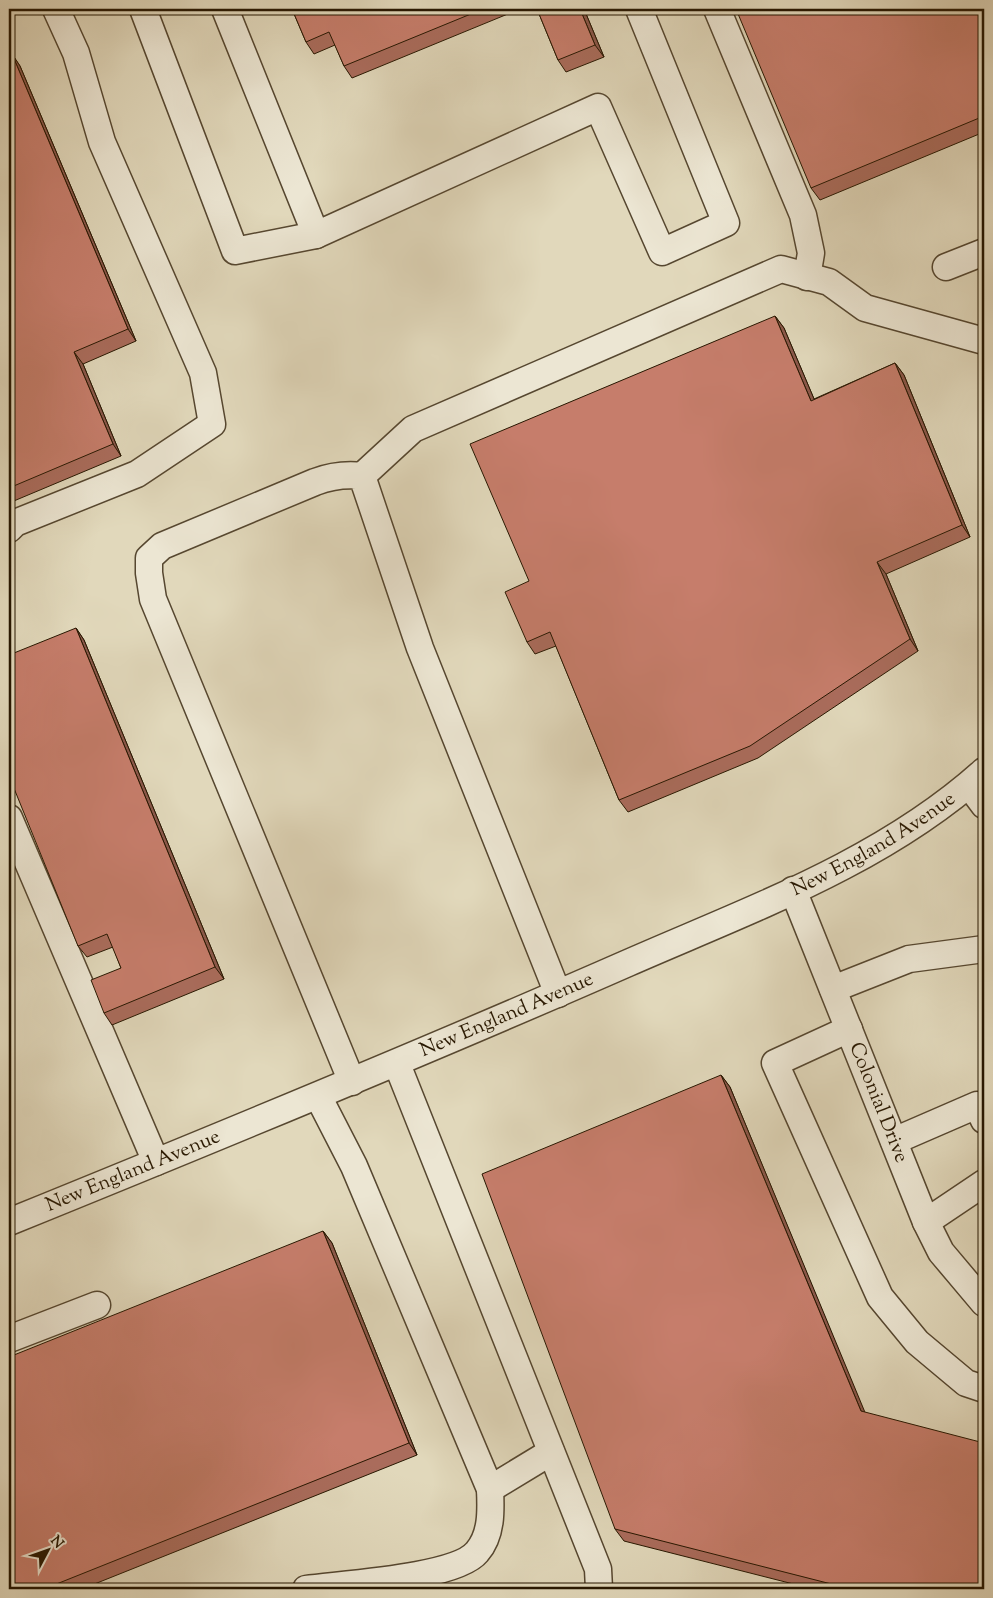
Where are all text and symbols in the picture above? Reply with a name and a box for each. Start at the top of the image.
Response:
street label: New England Avenue [787,785,962,904]
street label: New England Avenue [415,965,598,1065]
street label: Colonial Drive [841,1038,915,1167]
street label: New England Avenue [41,1123,225,1220]
north arrow [22,1526,72,1576]
text: N [45,1532,68,1554]

